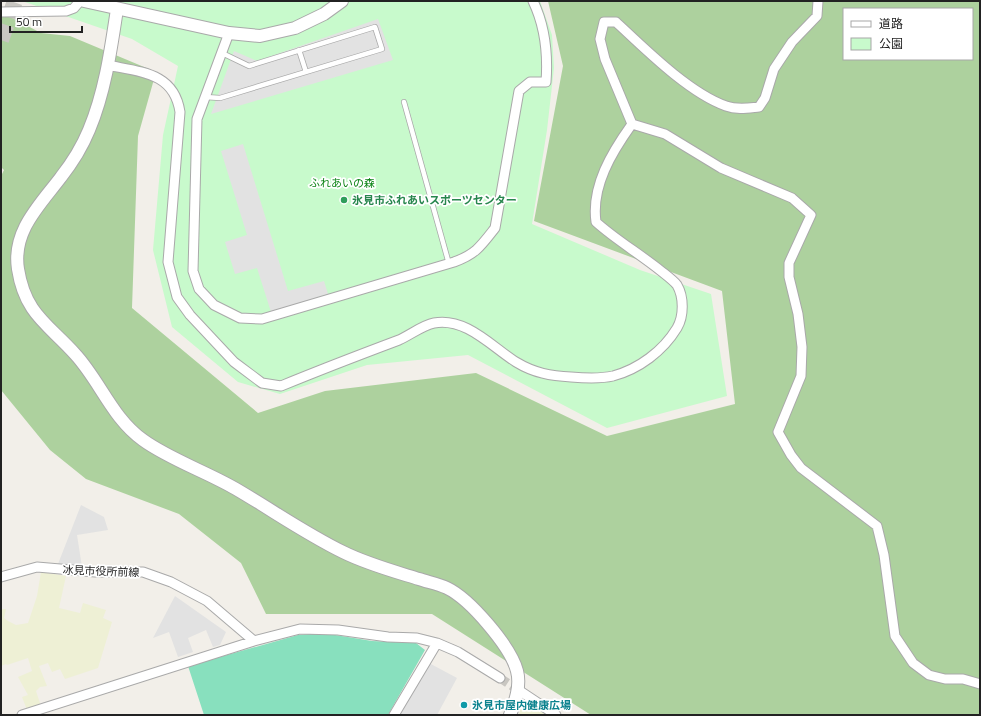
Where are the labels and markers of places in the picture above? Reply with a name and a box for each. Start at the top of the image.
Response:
place label: 氷見市ふれあいスポーツセンター [352,192,517,208]
marker: 氷見市ふれあいスポーツセンター [339,195,349,205]
place label: 氷見市屋内健康広場 [472,697,571,713]
marker: 氷見市屋内健康広場 [459,700,469,710]

